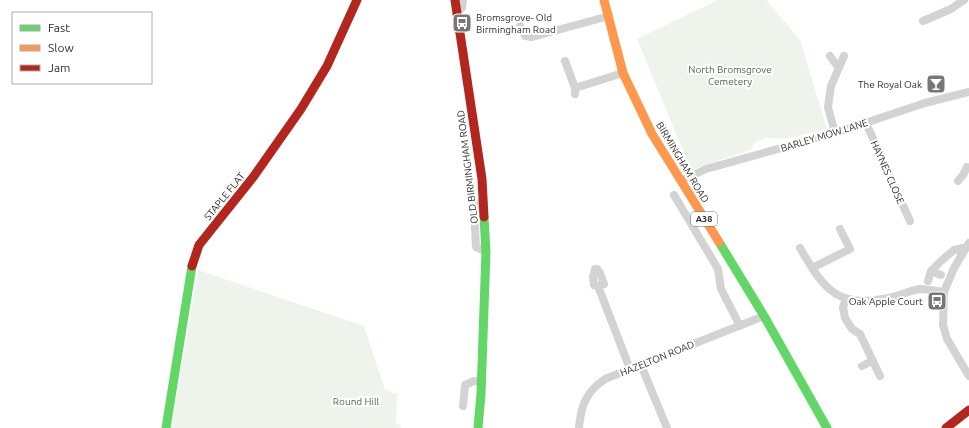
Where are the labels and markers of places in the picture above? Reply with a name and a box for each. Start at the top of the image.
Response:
bus stop icon: Bromsgrove- Old Birmingham Road [451,12,473,34]
place label: Bromsgrove- Old Birmingham Road [476,12,556,35]
bar icon: The Royal Oak [925,73,947,95]
place label: The Royal Oak [858,79,922,90]
bus stop icon: Oak Apple Court [926,290,948,312]
place label: Oak Apple Court [849,296,923,307]

